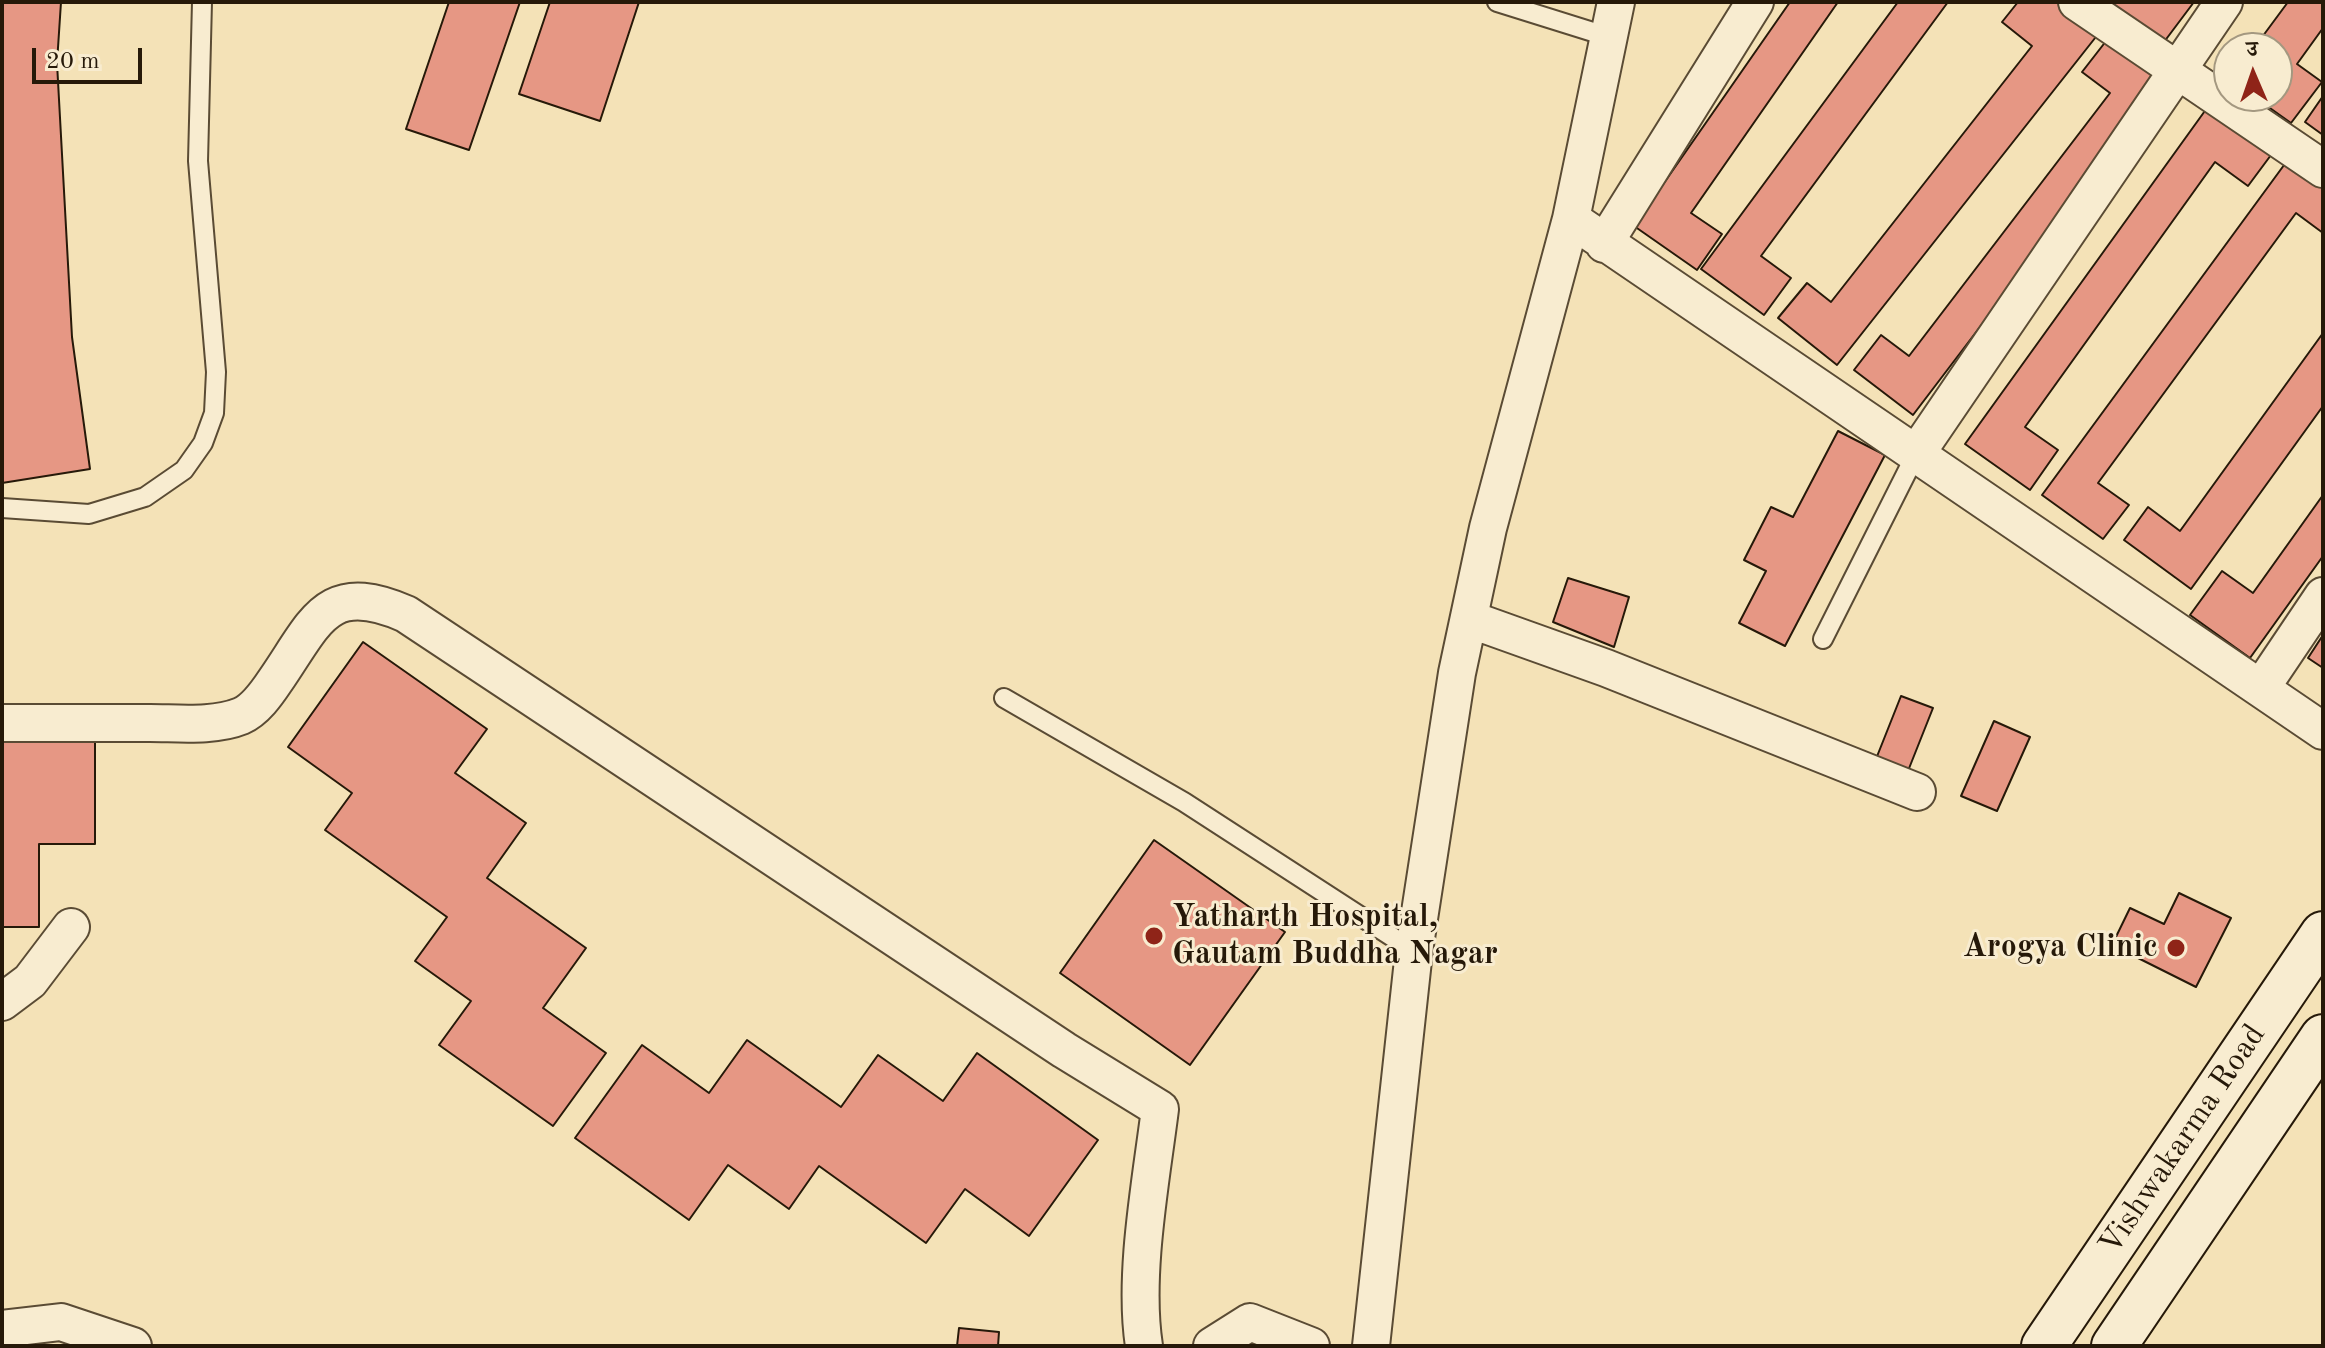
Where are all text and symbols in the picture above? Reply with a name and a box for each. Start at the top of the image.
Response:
scale bar [36,32,146,82]
north arrow [2213,32,2293,112]
text: उ [2246,39,2258,61]
text: 20 m [46,50,100,74]
place label: Yatharth Hospital, Gautam Buddha Nagar [1172,899,1498,974]
marker: Yatharth Hospital, Gautam Buddha Nagar [1143,925,1165,947]
place label: Arogya Clinic [1963,929,2158,967]
marker: Arogya Clinic [2165,937,2187,959]
street label: Vishwakarma Road [2092,1017,2274,1263]

